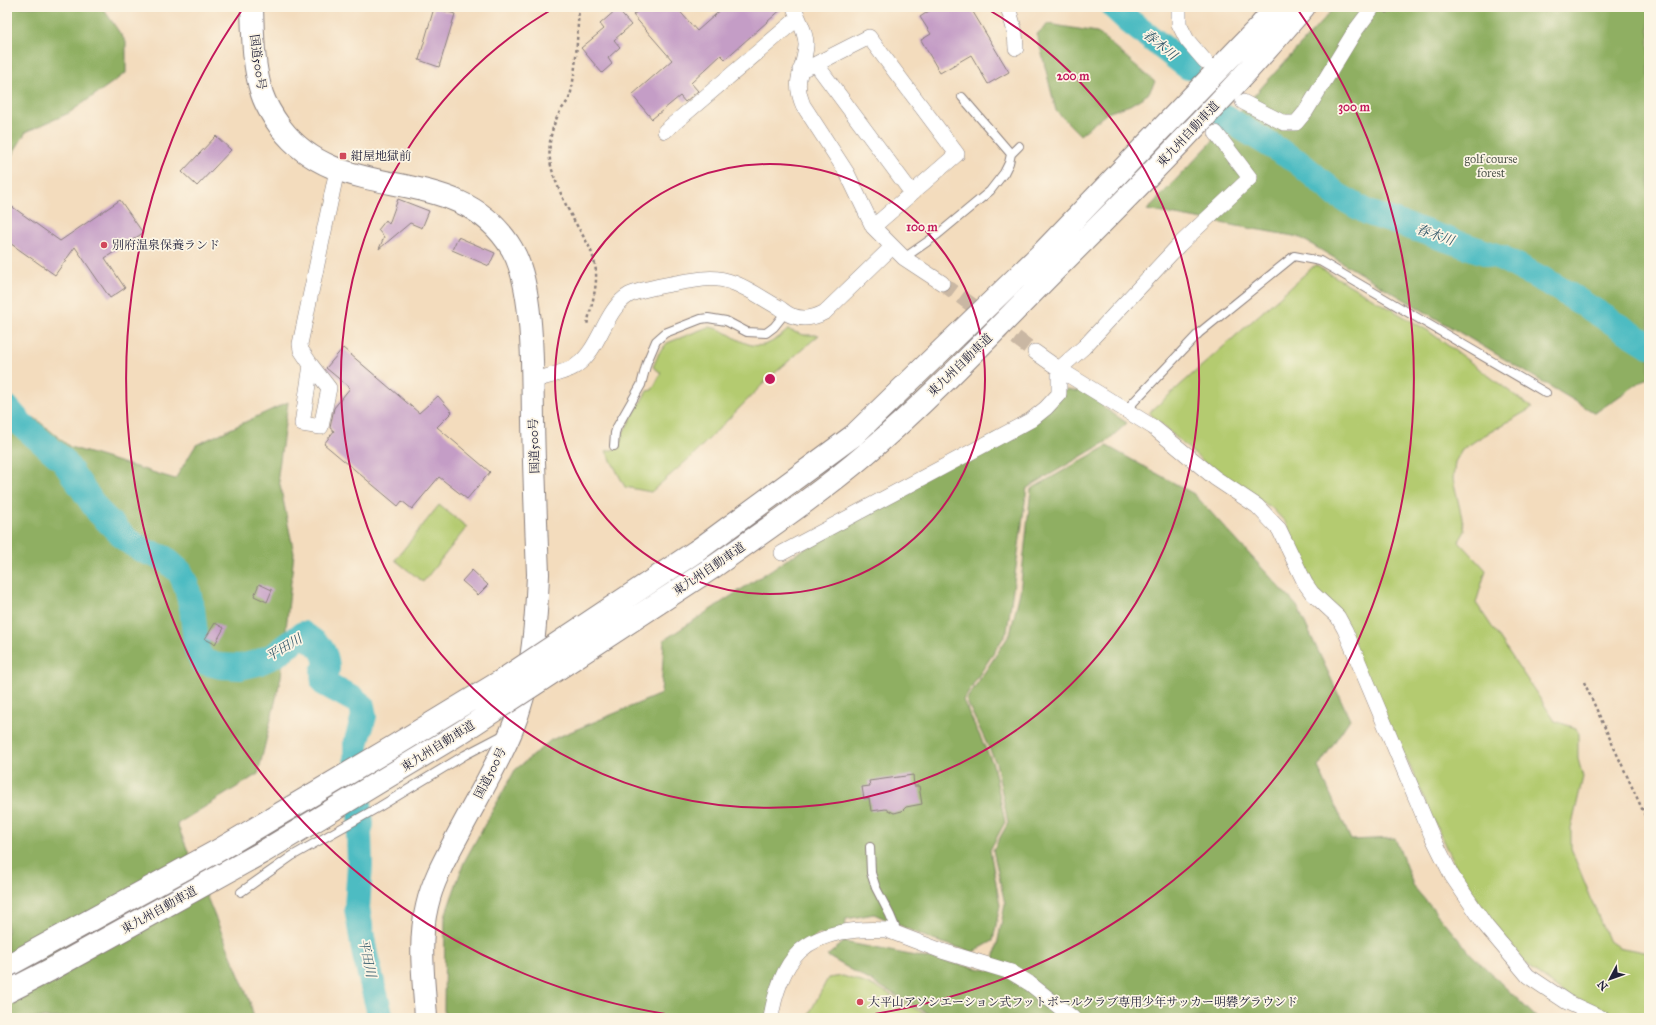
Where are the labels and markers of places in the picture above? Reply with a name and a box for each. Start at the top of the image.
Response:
place label: 紺屋地獄前 [351,149,411,163]
marker: 紺屋地獄前 [338,151,348,161]
place label: 別府温泉保養ランド [112,238,220,252]
marker: 別府温泉保養ランド [99,240,109,250]
centre of rings [763,372,777,386]
place label: 大平山アソシエーション式フットボールクラブ専用少年サッカー明礬グラウンド [868,995,1298,1009]
marker: 大平山アソシエーション式フットボールクラブ専用少年サッカー明礬グラウンド [855,997,865,1007]

